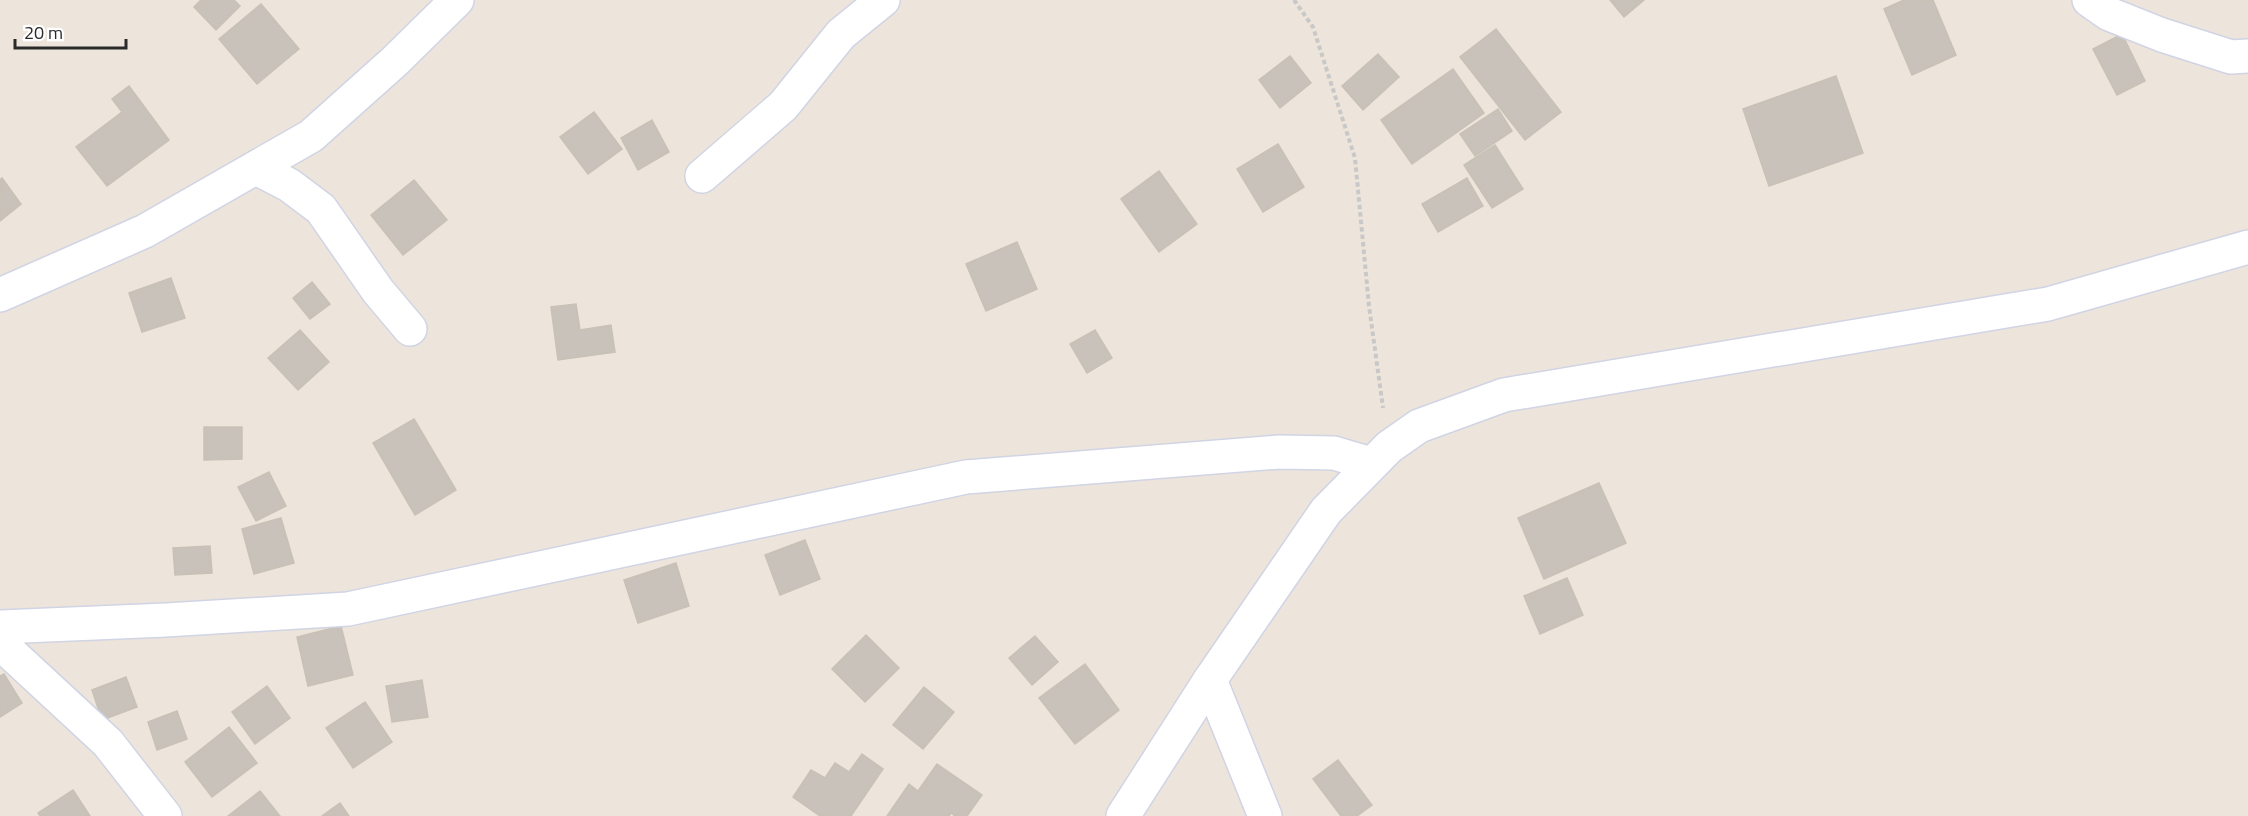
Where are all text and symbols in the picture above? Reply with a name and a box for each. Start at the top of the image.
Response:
scale bar [15,12,126,50]
text: 20 m [24,19,63,46]

